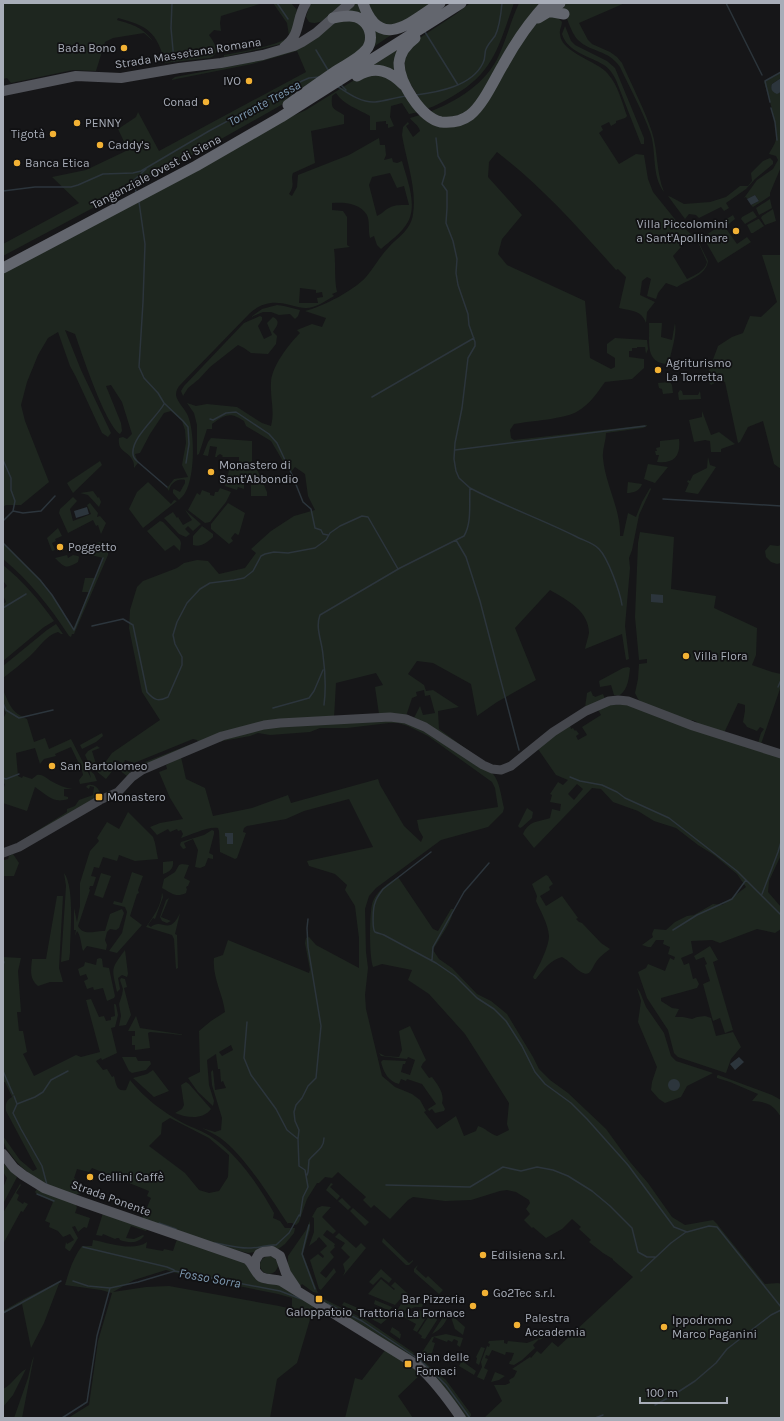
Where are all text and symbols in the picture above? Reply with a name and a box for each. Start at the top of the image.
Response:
street label: Strada Massetana Romana [114,34,262,72]
place label: Bada Bono [58,41,116,55]
marker: Bada Bono [119,43,129,53]
place label: IVO [223,74,241,88]
marker: IVO [244,76,254,86]
water label: Torrente Tressa [225,77,303,129]
place label: Conad [163,95,198,109]
marker: Conad [201,97,211,107]
place label: PENNY [85,116,122,130]
marker: PENNY [72,118,82,128]
place label: Tigotà [11,127,45,141]
marker: Tigotà [48,129,58,139]
street label: Tangenziale Ovest di Siena [89,132,223,212]
place label: Caddy's [108,138,150,152]
marker: Caddy's [95,140,105,150]
place label: Banca Etica [25,156,90,170]
marker: Banca Etica [12,158,22,168]
place label: Villa Piccolomini a Sant'Apollinare [636,217,728,245]
marker: Villa Piccolomini a Sant'Apollinare [731,226,741,236]
place label: Agriturismo La Torretta [666,356,731,384]
marker: Agriturismo La Torretta [653,365,663,375]
place label: Monastero di Sant'Abbondio [219,458,298,486]
marker: Monastero di Sant'Abbondio [206,467,216,477]
place label: Poggetto [68,540,117,554]
marker: Poggetto [55,542,65,552]
place label: Villa Flora [694,649,748,663]
marker: Villa Flora [681,651,691,661]
place label: San Bartolomeo [60,759,147,773]
marker: San Bartolomeo [47,761,57,771]
place label: Monastero [107,790,165,804]
marker: Monastero [94,792,104,802]
place label: Cellini Caffè [98,1170,164,1184]
marker: Cellini Caffè [85,1172,95,1182]
street label: Strada Ponente [69,1177,153,1219]
place label: Edilsiena s.r.l. [491,1248,565,1262]
marker: Edilsiena s.r.l. [478,1250,488,1260]
water label: Fosso Sorra [178,1265,243,1291]
place label: Go2Tec s.r.l. [493,1286,555,1300]
marker: Go2Tec s.r.l. [480,1288,490,1298]
place label: Bar Pizzeria Trattoria La Fornace [358,1292,465,1320]
marker: Galoppatoio [314,1294,324,1304]
marker: Bar Pizzeria Trattoria La Fornace [468,1301,478,1311]
place label: Galoppatoio [286,1305,352,1319]
place label: Palestra Accademia [525,1311,586,1339]
place label: Ippodromo Marco Paganini [672,1313,757,1341]
marker: Palestra Accademia [512,1320,522,1330]
marker: Ippodromo Marco Paganini [659,1322,669,1332]
place label: Pian delle Fornaci [416,1350,469,1378]
marker: Pian delle Fornaci [403,1359,413,1369]
scale bar [640,1379,727,1405]
text: 100 m [646,1386,678,1400]

